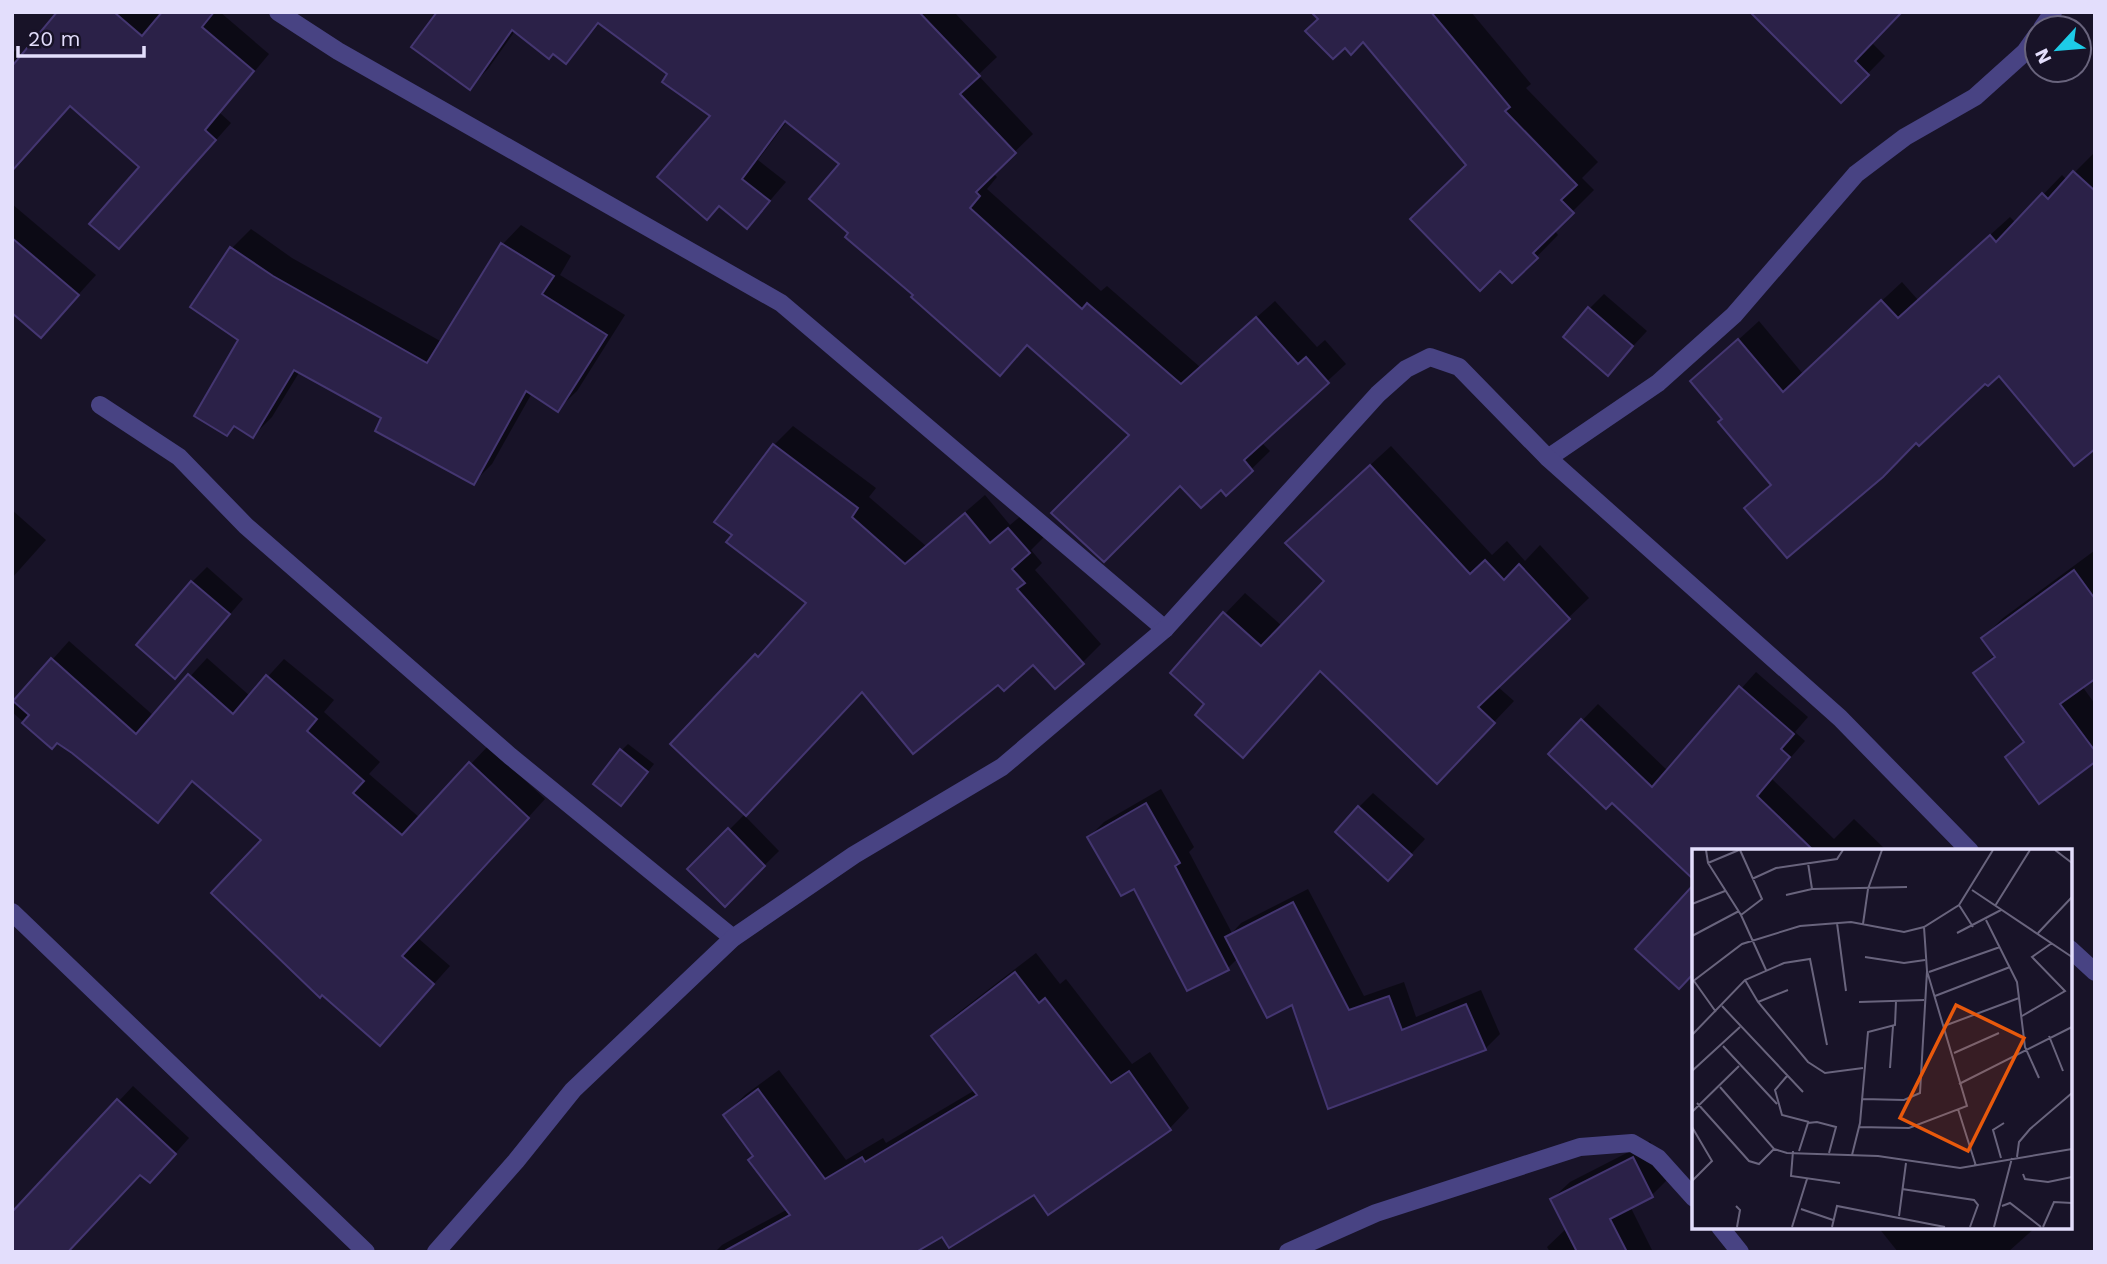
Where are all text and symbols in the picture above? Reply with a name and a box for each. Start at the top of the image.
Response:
scale bar [18,14,144,58]
north arrow [2023,14,2093,84]
text: 20 m [28,26,80,51]
text: N [2030,45,2057,68]
inset map [1692,849,2072,1229]

